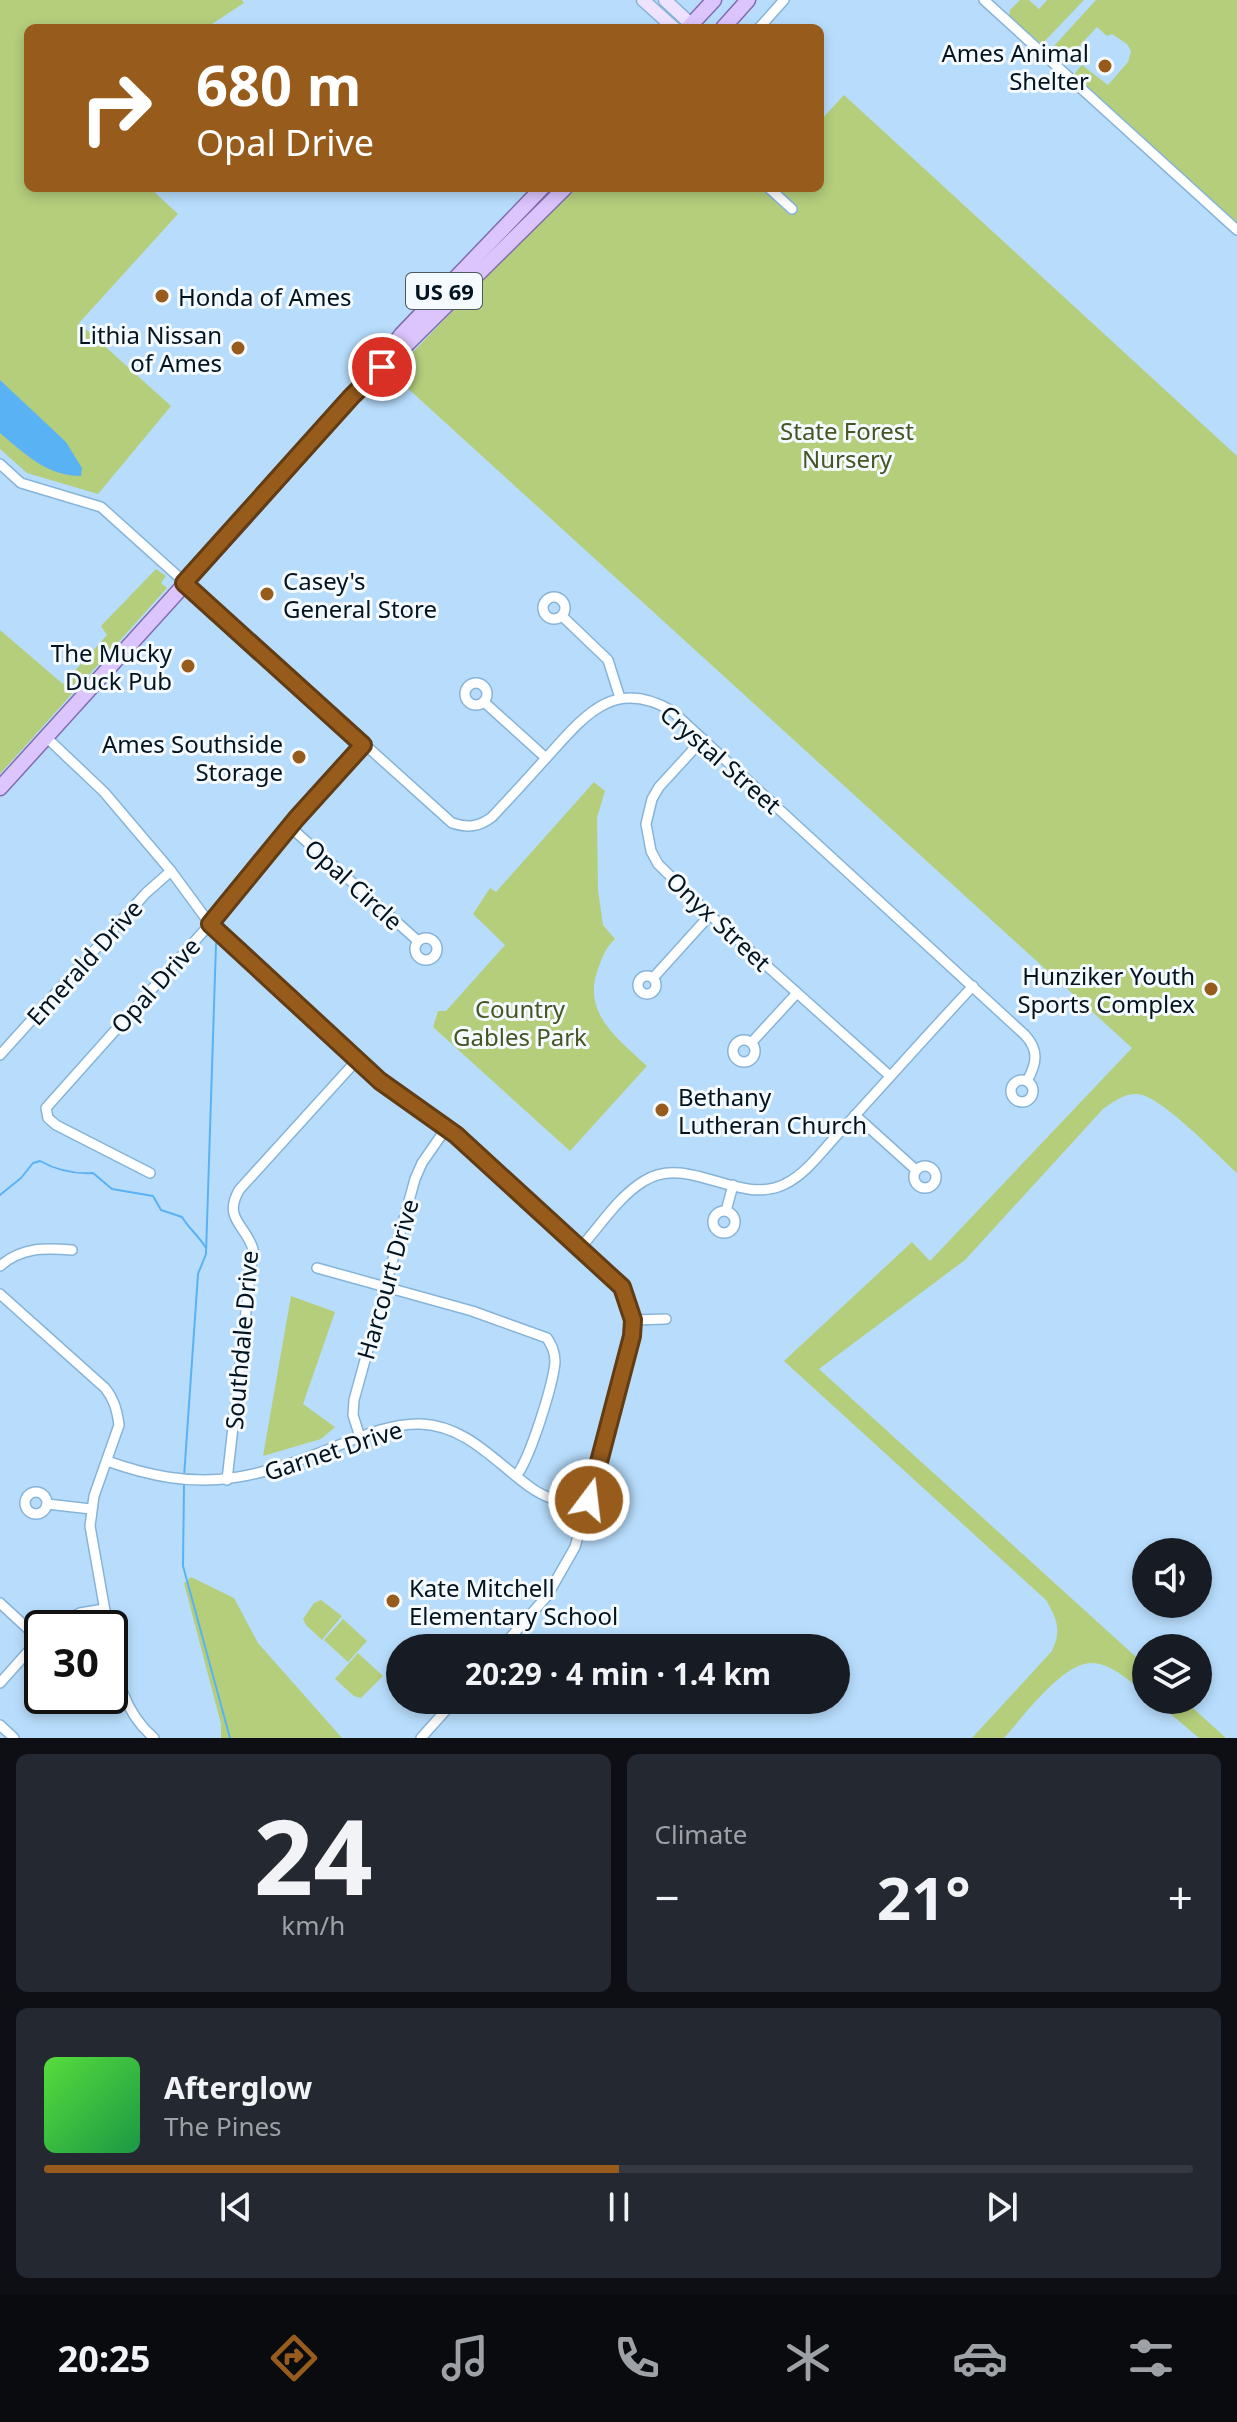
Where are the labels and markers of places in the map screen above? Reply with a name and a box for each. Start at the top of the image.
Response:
place label: Ames Animal Shelter [941,36,1089,97]
marker: Ames Animal Shelter [1096,57,1114,75]
place label: Honda of Ames [178,280,351,313]
marker: Honda of Ames [153,287,171,305]
place label: Lithia Nissan of Ames [78,318,222,379]
pin [348,333,416,401]
marker: Lithia Nissan of Ames [229,339,247,357]
place label: Casey's General Store [283,564,437,625]
marker: Casey's General Store [258,585,276,603]
place label: The Mucky Duck Pub [51,636,173,697]
marker: The Mucky Duck Pub [179,657,197,675]
place label: Ames Southside Storage [102,727,283,788]
marker: Ames Southside Storage [290,748,308,766]
place label: Hunziker Youth Sports Complex [1017,959,1195,1020]
marker: Hunziker Youth Sports Complex [1202,980,1220,998]
place label: Bethany Lutheran Church [678,1080,867,1141]
marker: Bethany Lutheran Church [653,1101,671,1119]
place label: Kate Mitchell Elementary School [409,1571,618,1632]
marker: Kate Mitchell Elementary School [384,1592,402,1610]

